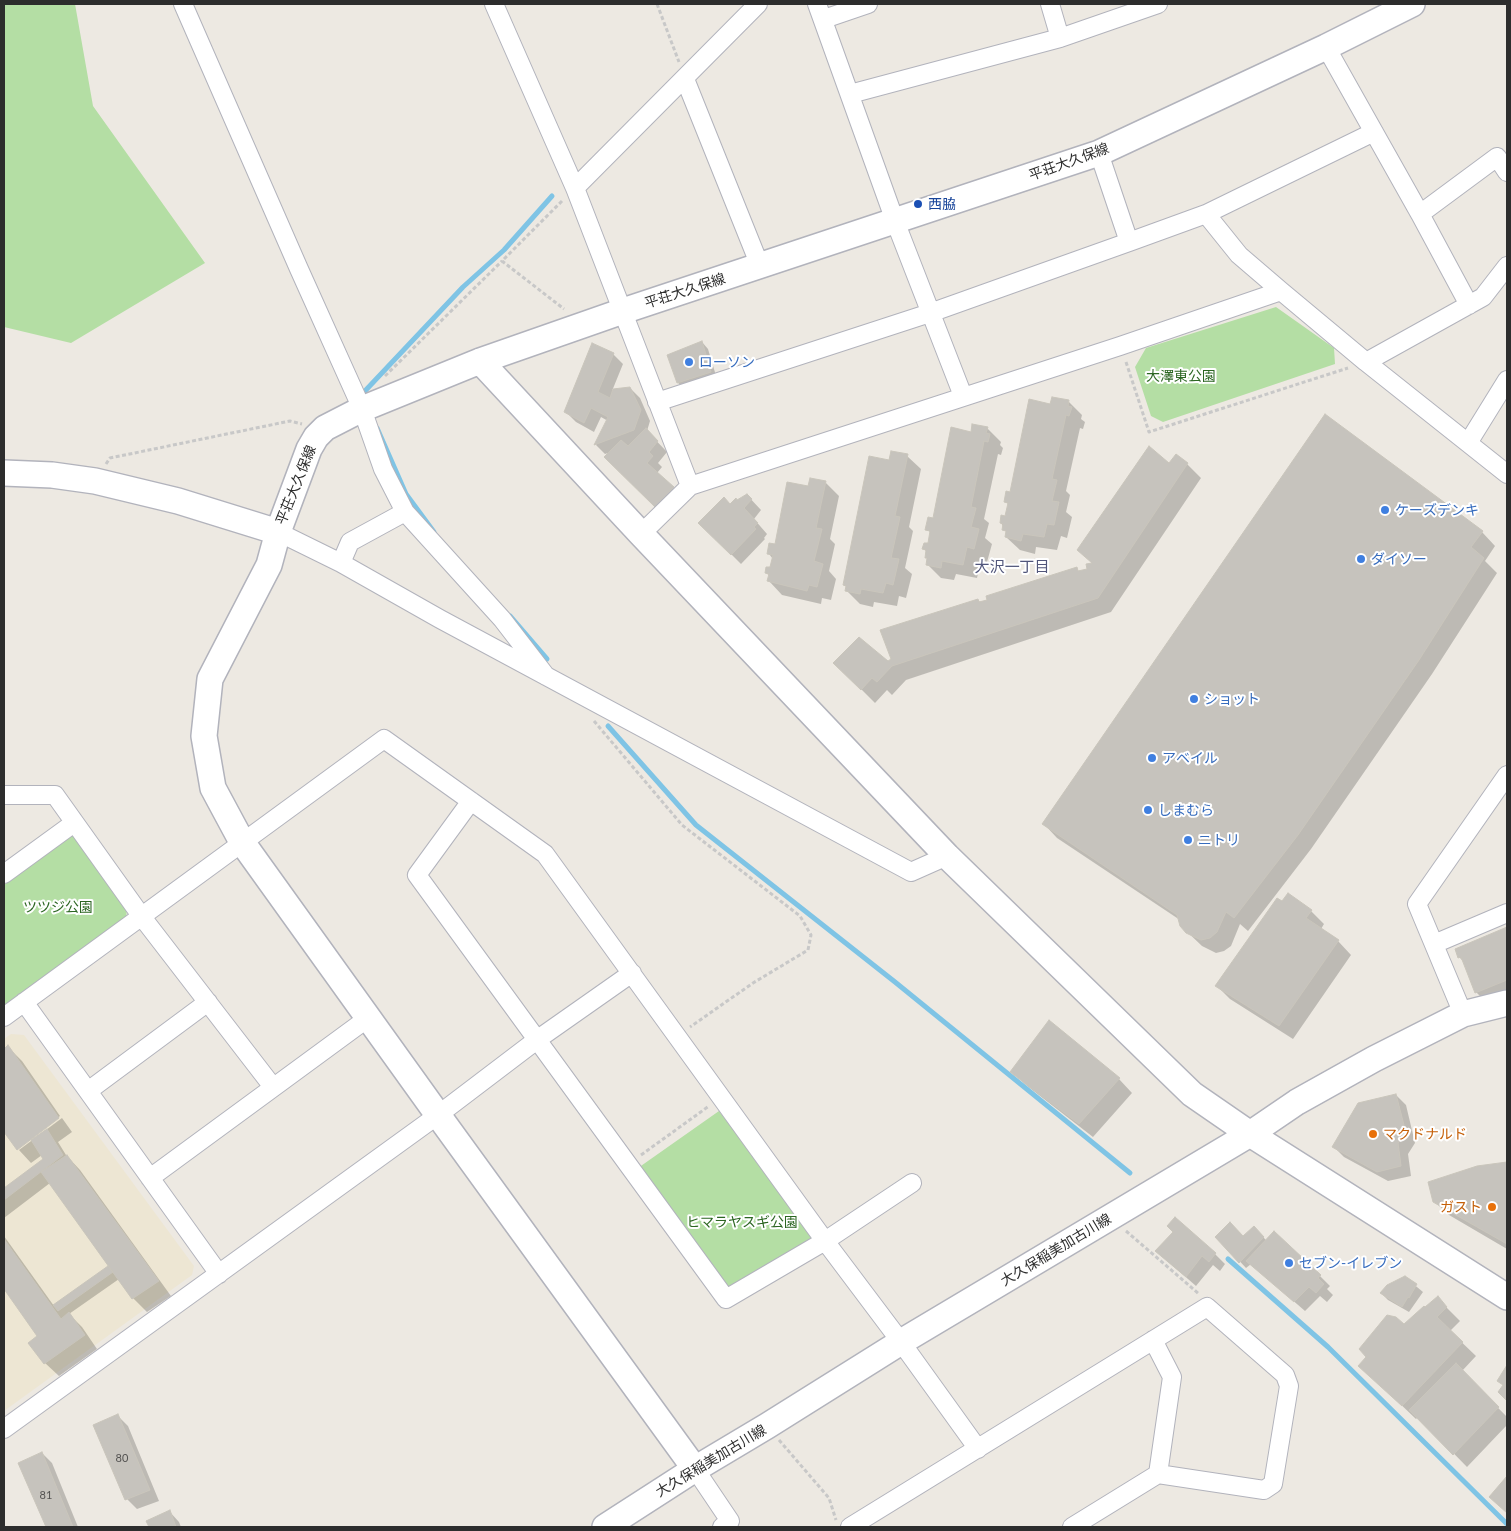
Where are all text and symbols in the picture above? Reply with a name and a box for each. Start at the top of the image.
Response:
street label: 平荘大久保線 [1027,140,1111,184]
place label: 西脇 [928,196,956,212]
marker: 西脇 [912,198,924,210]
street label: 平荘大久保線 [642,270,728,312]
place label: ローソン [699,354,755,370]
marker: ローソン [683,356,695,368]
park label: 大澤東公園 [1146,368,1216,384]
street label: 平荘大久保線 [272,443,320,527]
place label: ケーズデンキ [1395,502,1479,518]
marker: ケーズデンキ [1379,504,1391,516]
place label: ダイソー [1371,551,1427,567]
marker: ダイソー [1355,553,1367,565]
district label: 大沢一丁目 [975,558,1049,576]
place label: ショット [1204,691,1260,707]
marker: ショット [1188,693,1200,705]
place label: アベイル [1162,750,1218,766]
marker: アベイル [1146,752,1158,764]
place label: しまむら [1158,802,1214,818]
marker: しまむら [1142,804,1154,816]
place label: ニトリ [1198,832,1240,848]
marker: ニトリ [1182,834,1194,846]
park label: ツツジ公園 [23,899,93,915]
place label: マクドナルド [1383,1126,1467,1142]
marker: マクドナルド [1367,1128,1379,1140]
place label: ガスト [1440,1199,1482,1215]
marker: ガスト [1486,1201,1498,1213]
street label: 大久保稲美加古川線 [998,1210,1114,1290]
park label: ヒマラヤスギ公園 [686,1214,798,1230]
place label: セブン-イレブン [1299,1255,1402,1271]
marker: セブン-イレブン [1283,1257,1295,1269]
street label: 大久保稲美加古川線 [653,1421,769,1501]
house number: 80 [116,1451,128,1465]
house number: 81 [40,1488,52,1502]

